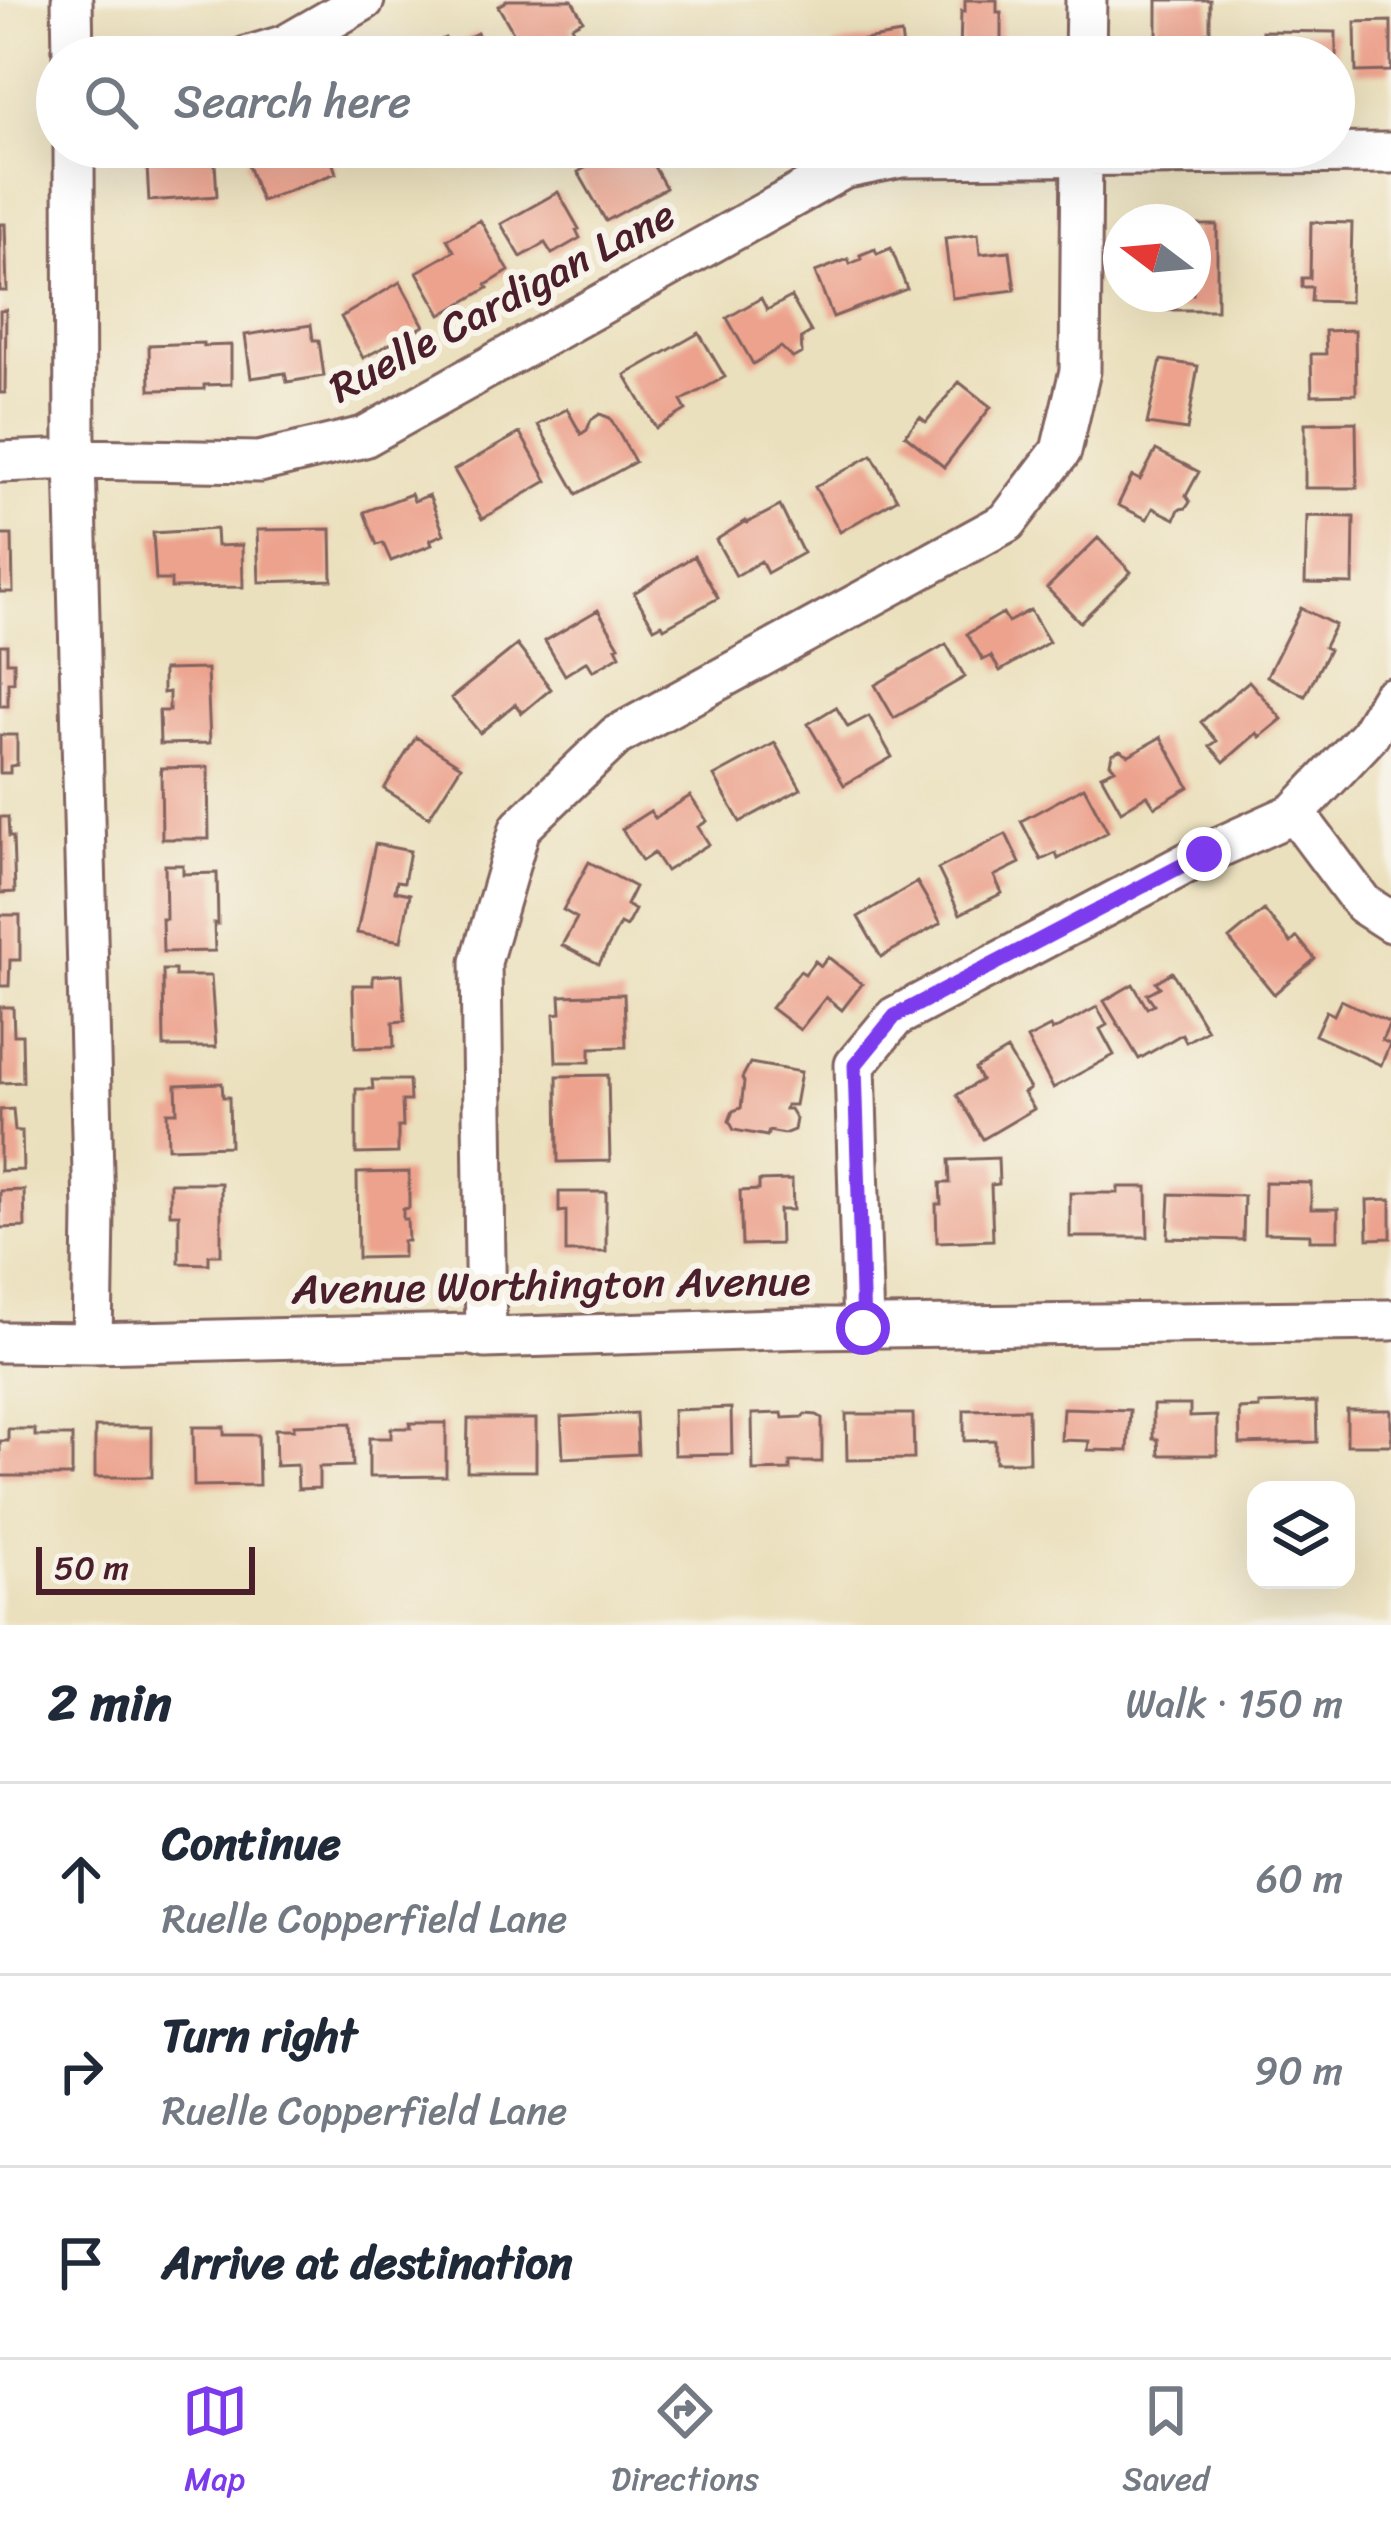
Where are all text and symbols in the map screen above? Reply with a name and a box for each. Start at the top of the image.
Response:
search box [36,36,1355,168]
text: Search here [174,62,411,142]
icon: search [78,69,144,135]
street label: Ruelle Cardigan Lane [315,178,689,424]
north arrow [1103,204,1211,312]
route end [1177,827,1231,881]
street label: Avenue Worthington Avenue [290,1243,811,1327]
route start [836,1301,890,1355]
map controls [1247,1481,1355,1589]
button: layers [1247,1481,1355,1589]
text: 50 m [54,1539,129,1597]
scale bar [36,1541,255,1594]
text: 2 min [48,1658,171,1748]
text: Walk · 150 m [1125,1669,1343,1738]
text: Continue [162,1804,341,1884]
text: 60 m [1256,1844,1343,1913]
icon: ahead [48,1846,114,1912]
text: Ruelle Copperfield Lane [162,1884,567,1953]
text: Turn right [162,1996,357,2076]
text: 90 m [1254,2036,1343,2105]
icon: right [48,2038,114,2104]
text: Ruelle Copperfield Lane [162,2076,567,2145]
text: Arrive at destination [162,2223,572,2303]
icon: arrive [48,2230,114,2296]
tab: Map [182,2378,248,2508]
tab: Directions [611,2378,759,2508]
tab: Saved [1122,2378,1209,2508]

